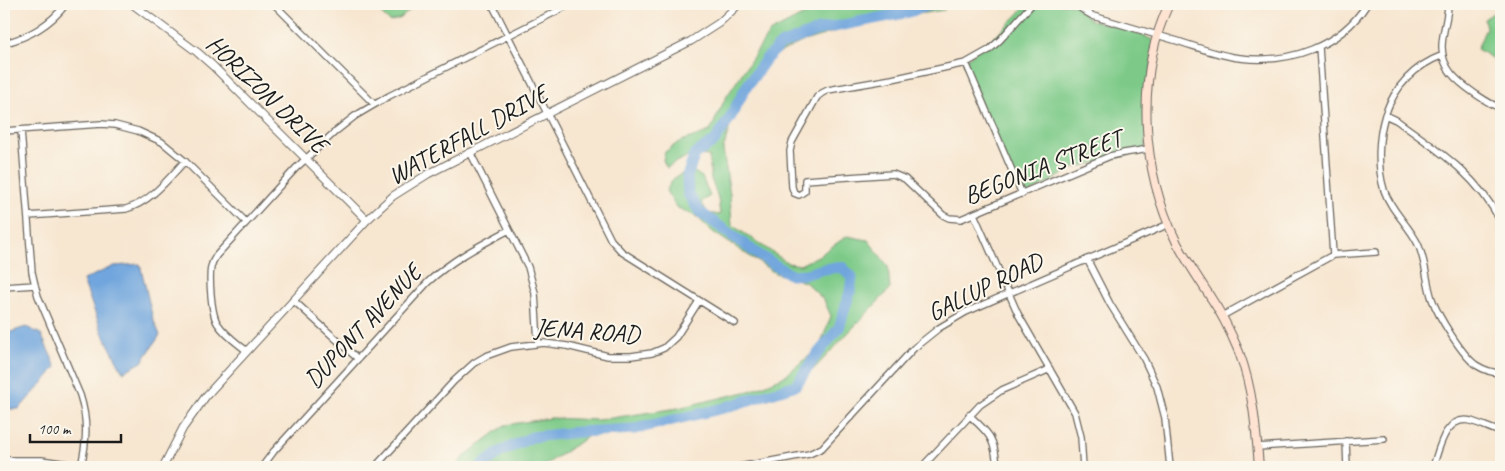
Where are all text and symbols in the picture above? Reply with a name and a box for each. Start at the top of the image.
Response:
street label: HORIZON DRIVE [199,28,337,162]
street label: WATERFALL DRIVE [383,76,556,192]
street label: BEGONIA STREET [959,120,1132,212]
street label: GALLUP ROAD [922,244,1050,329]
street label: DUPONT AVENUE [297,255,431,395]
street label: JENA ROAD [533,311,643,351]
scale bar [30,411,121,443]
text: 100 m [38,420,72,439]

